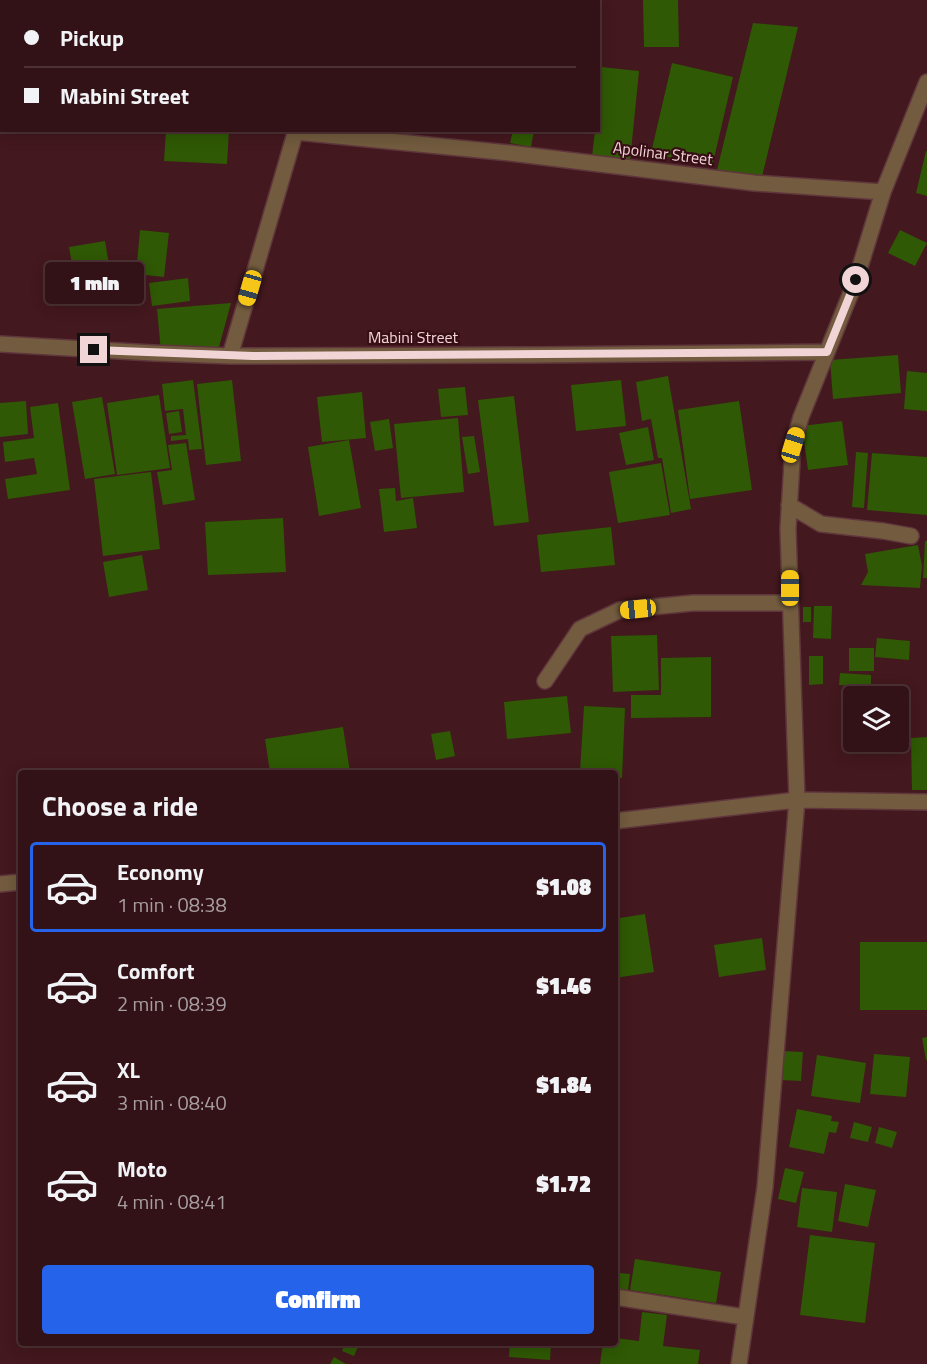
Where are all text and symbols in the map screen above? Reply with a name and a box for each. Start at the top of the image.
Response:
text: Pickup [60,21,124,55]
text: Mabini Street [60,79,189,113]
street label: Apolinar Street [612,135,715,171]
callout: 1 min [44,263,144,305]
route start [842,266,869,293]
text: 1 min [70,267,119,298]
car [236,268,264,308]
street label: Mabini Street [368,325,458,349]
route end [80,336,107,363]
car [779,425,807,465]
car [781,570,799,606]
car [619,598,657,620]
map controls [843,686,909,752]
button: layers [843,686,909,752]
text: Choose a ride [42,785,198,826]
text: Economy [117,855,204,889]
icon: car [45,860,99,914]
text: $1.08 [536,870,591,904]
text: 1 min · 08:38 [117,889,227,920]
text: Comfort [117,954,195,988]
icon: car [45,959,99,1013]
text: $1.46 [536,969,591,1003]
text: 2 min · 08:39 [117,988,227,1019]
text: XL [117,1053,140,1087]
icon: car [45,1058,99,1112]
text: $1.84 [536,1068,591,1102]
text: 3 min · 08:40 [117,1087,227,1118]
text: Moto [117,1152,167,1186]
icon: car [45,1157,99,1211]
text: $1.72 [536,1167,591,1201]
text: 4 min · 08:41 [117,1186,227,1217]
button: Confirm [42,1265,594,1334]

